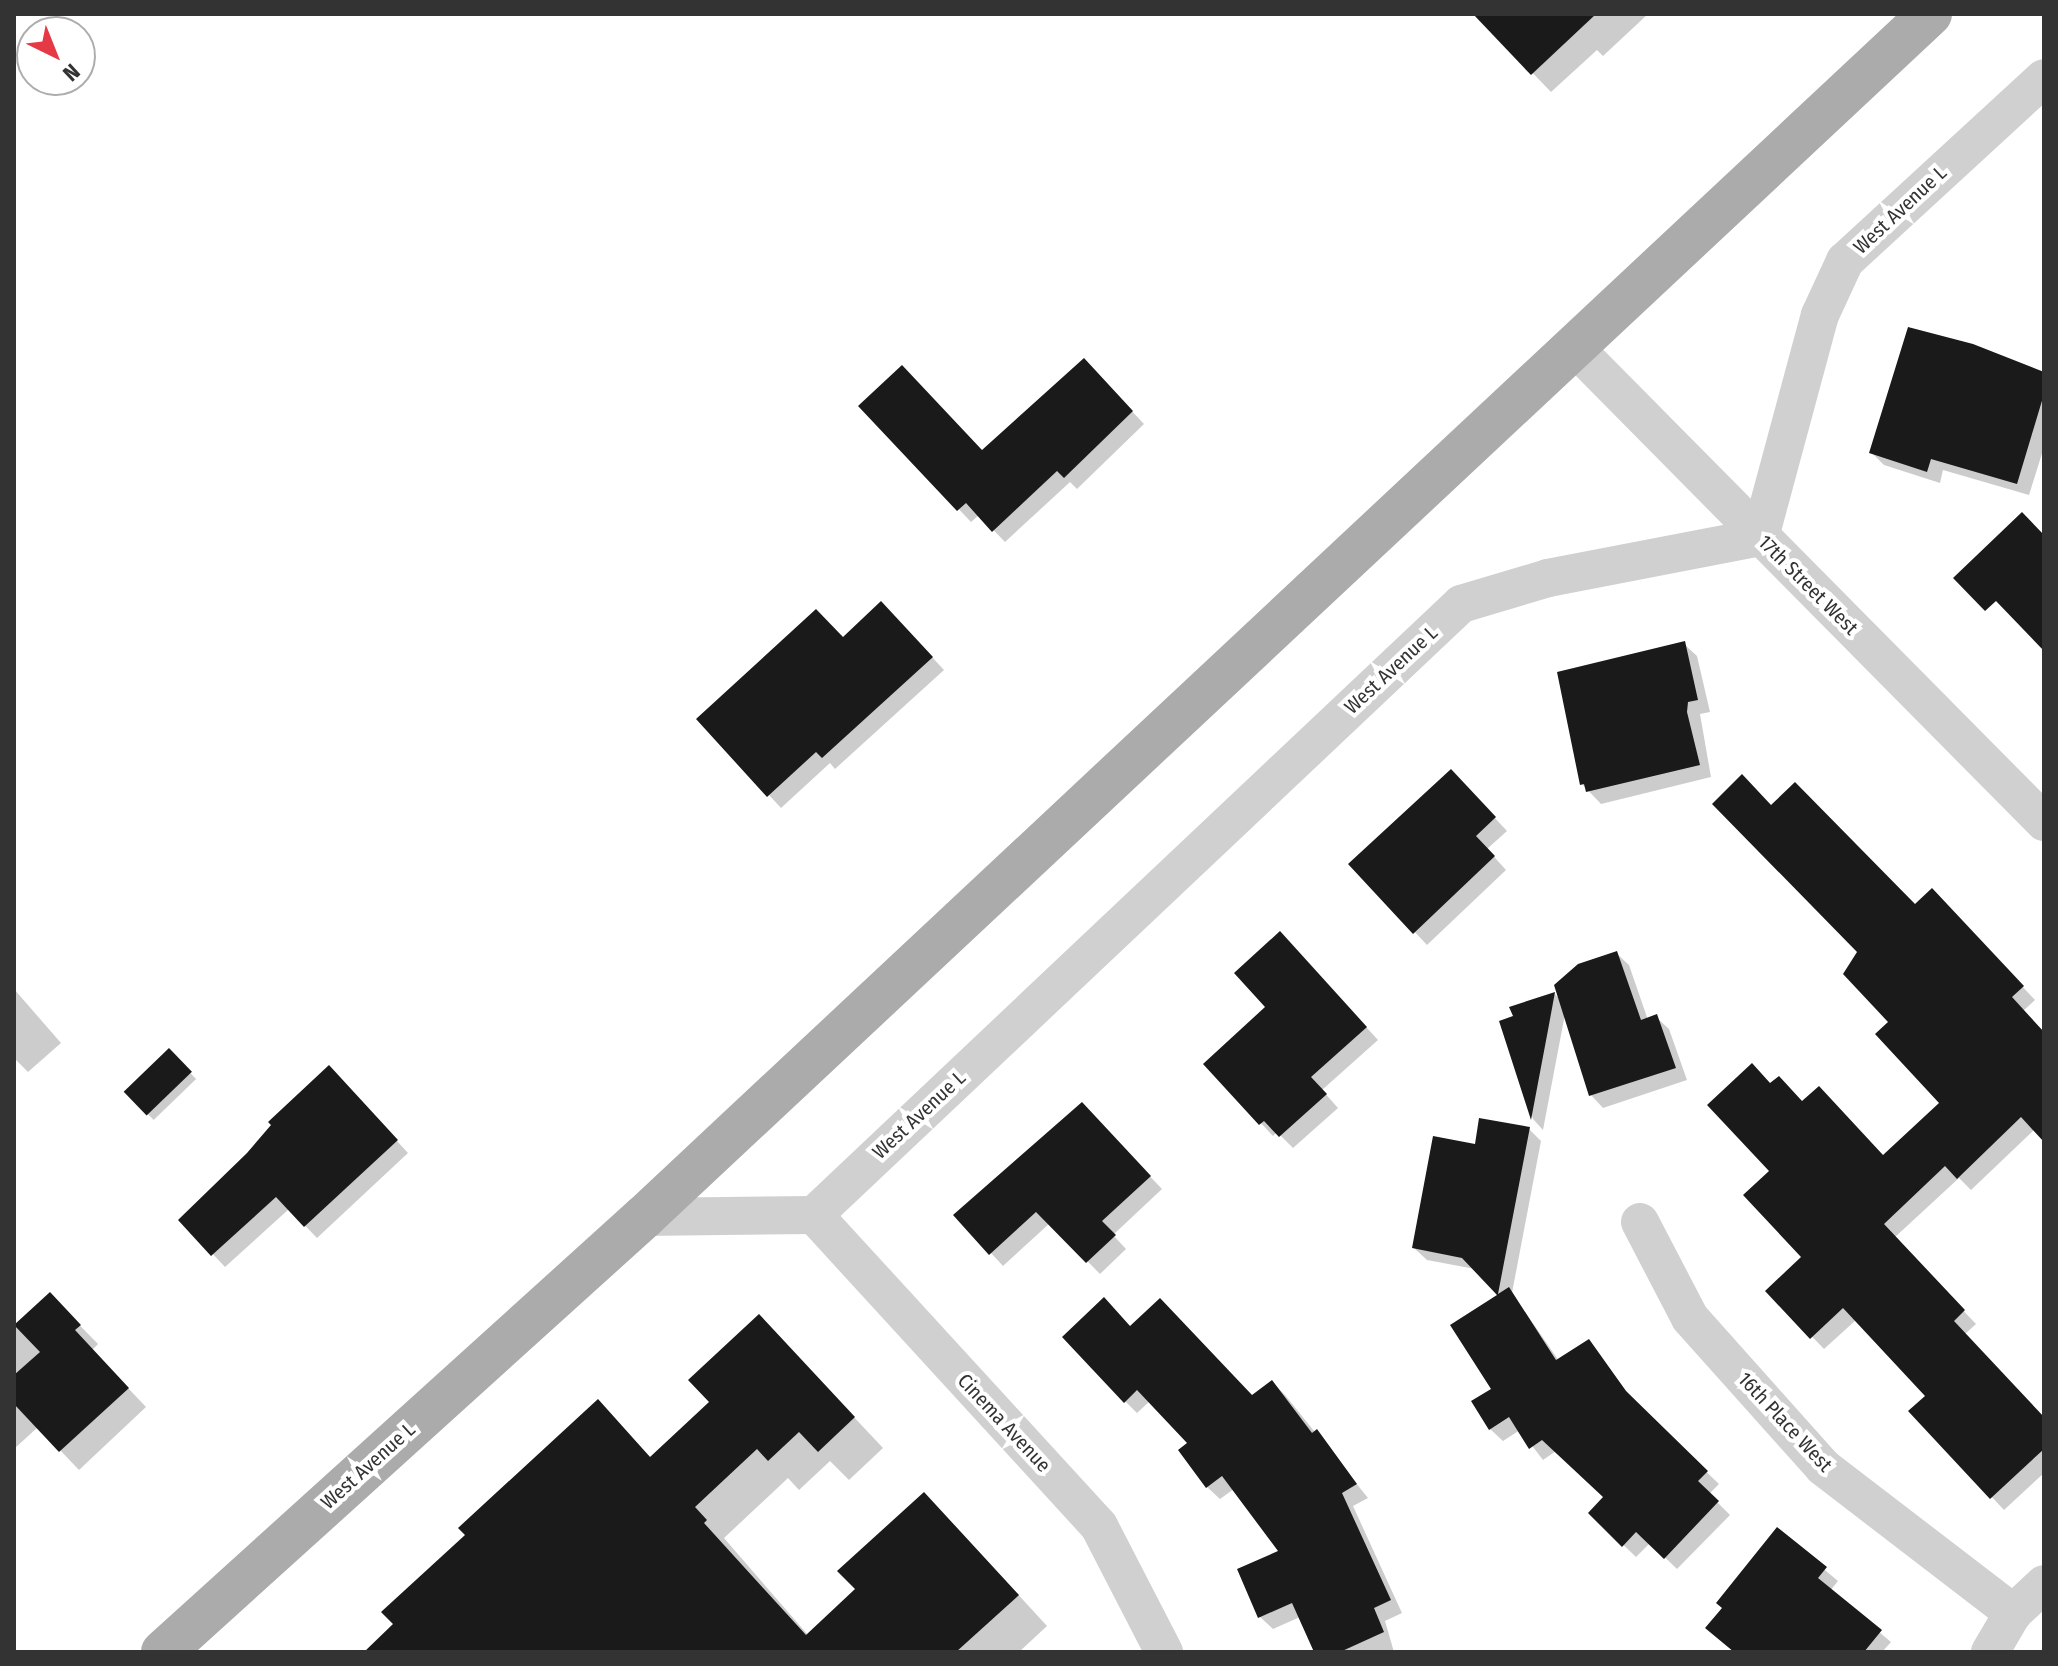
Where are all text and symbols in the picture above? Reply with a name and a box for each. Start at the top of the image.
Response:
north arrow [16,16,96,96]
text: N [57,58,85,87]
street label: West Avenue L [1849,161,1951,259]
street label: 17th Street West [1753,530,1863,640]
street label: West Avenue L [1340,621,1442,719]
street label: West Avenue L [868,1066,970,1164]
street label: 16th Place West [1733,1367,1837,1477]
street label: Cinema Avenue [952,1369,1056,1477]
street label: West Avenue L [316,1418,420,1514]

